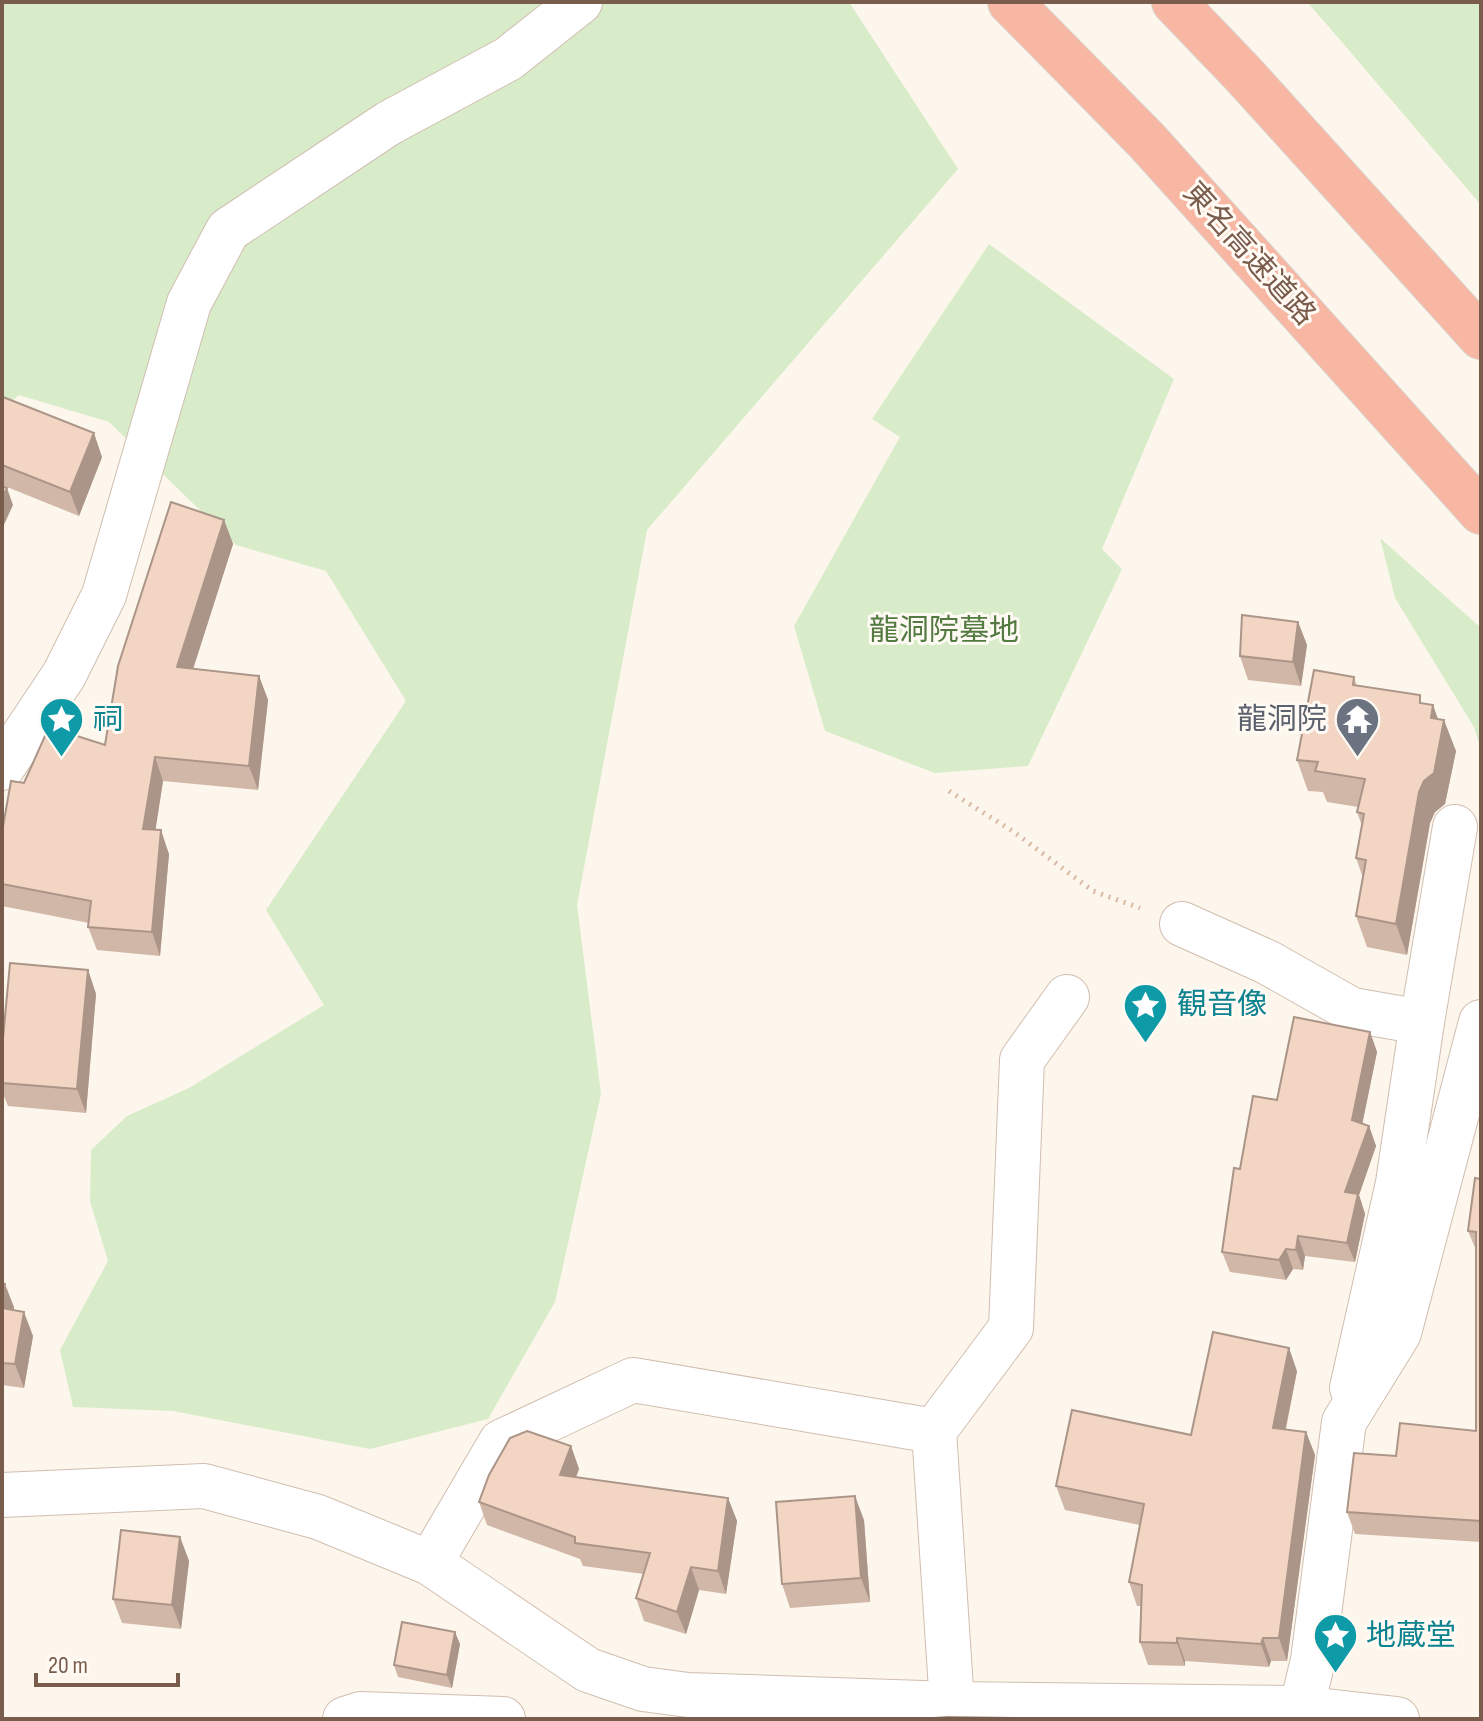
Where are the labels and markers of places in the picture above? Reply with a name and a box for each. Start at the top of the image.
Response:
place icon: 祠 [38,696,86,759]
temple icon: 龍洞院 [1334,696,1382,759]
place label: 祠 [93,702,123,738]
place label: 龍洞院 [1237,702,1327,738]
place icon: 観音像 [1122,981,1170,1044]
place label: 観音像 [1177,987,1267,1023]
place icon: 地蔵堂 [1311,1612,1359,1675]
place label: 地蔵堂 [1366,1618,1456,1654]

